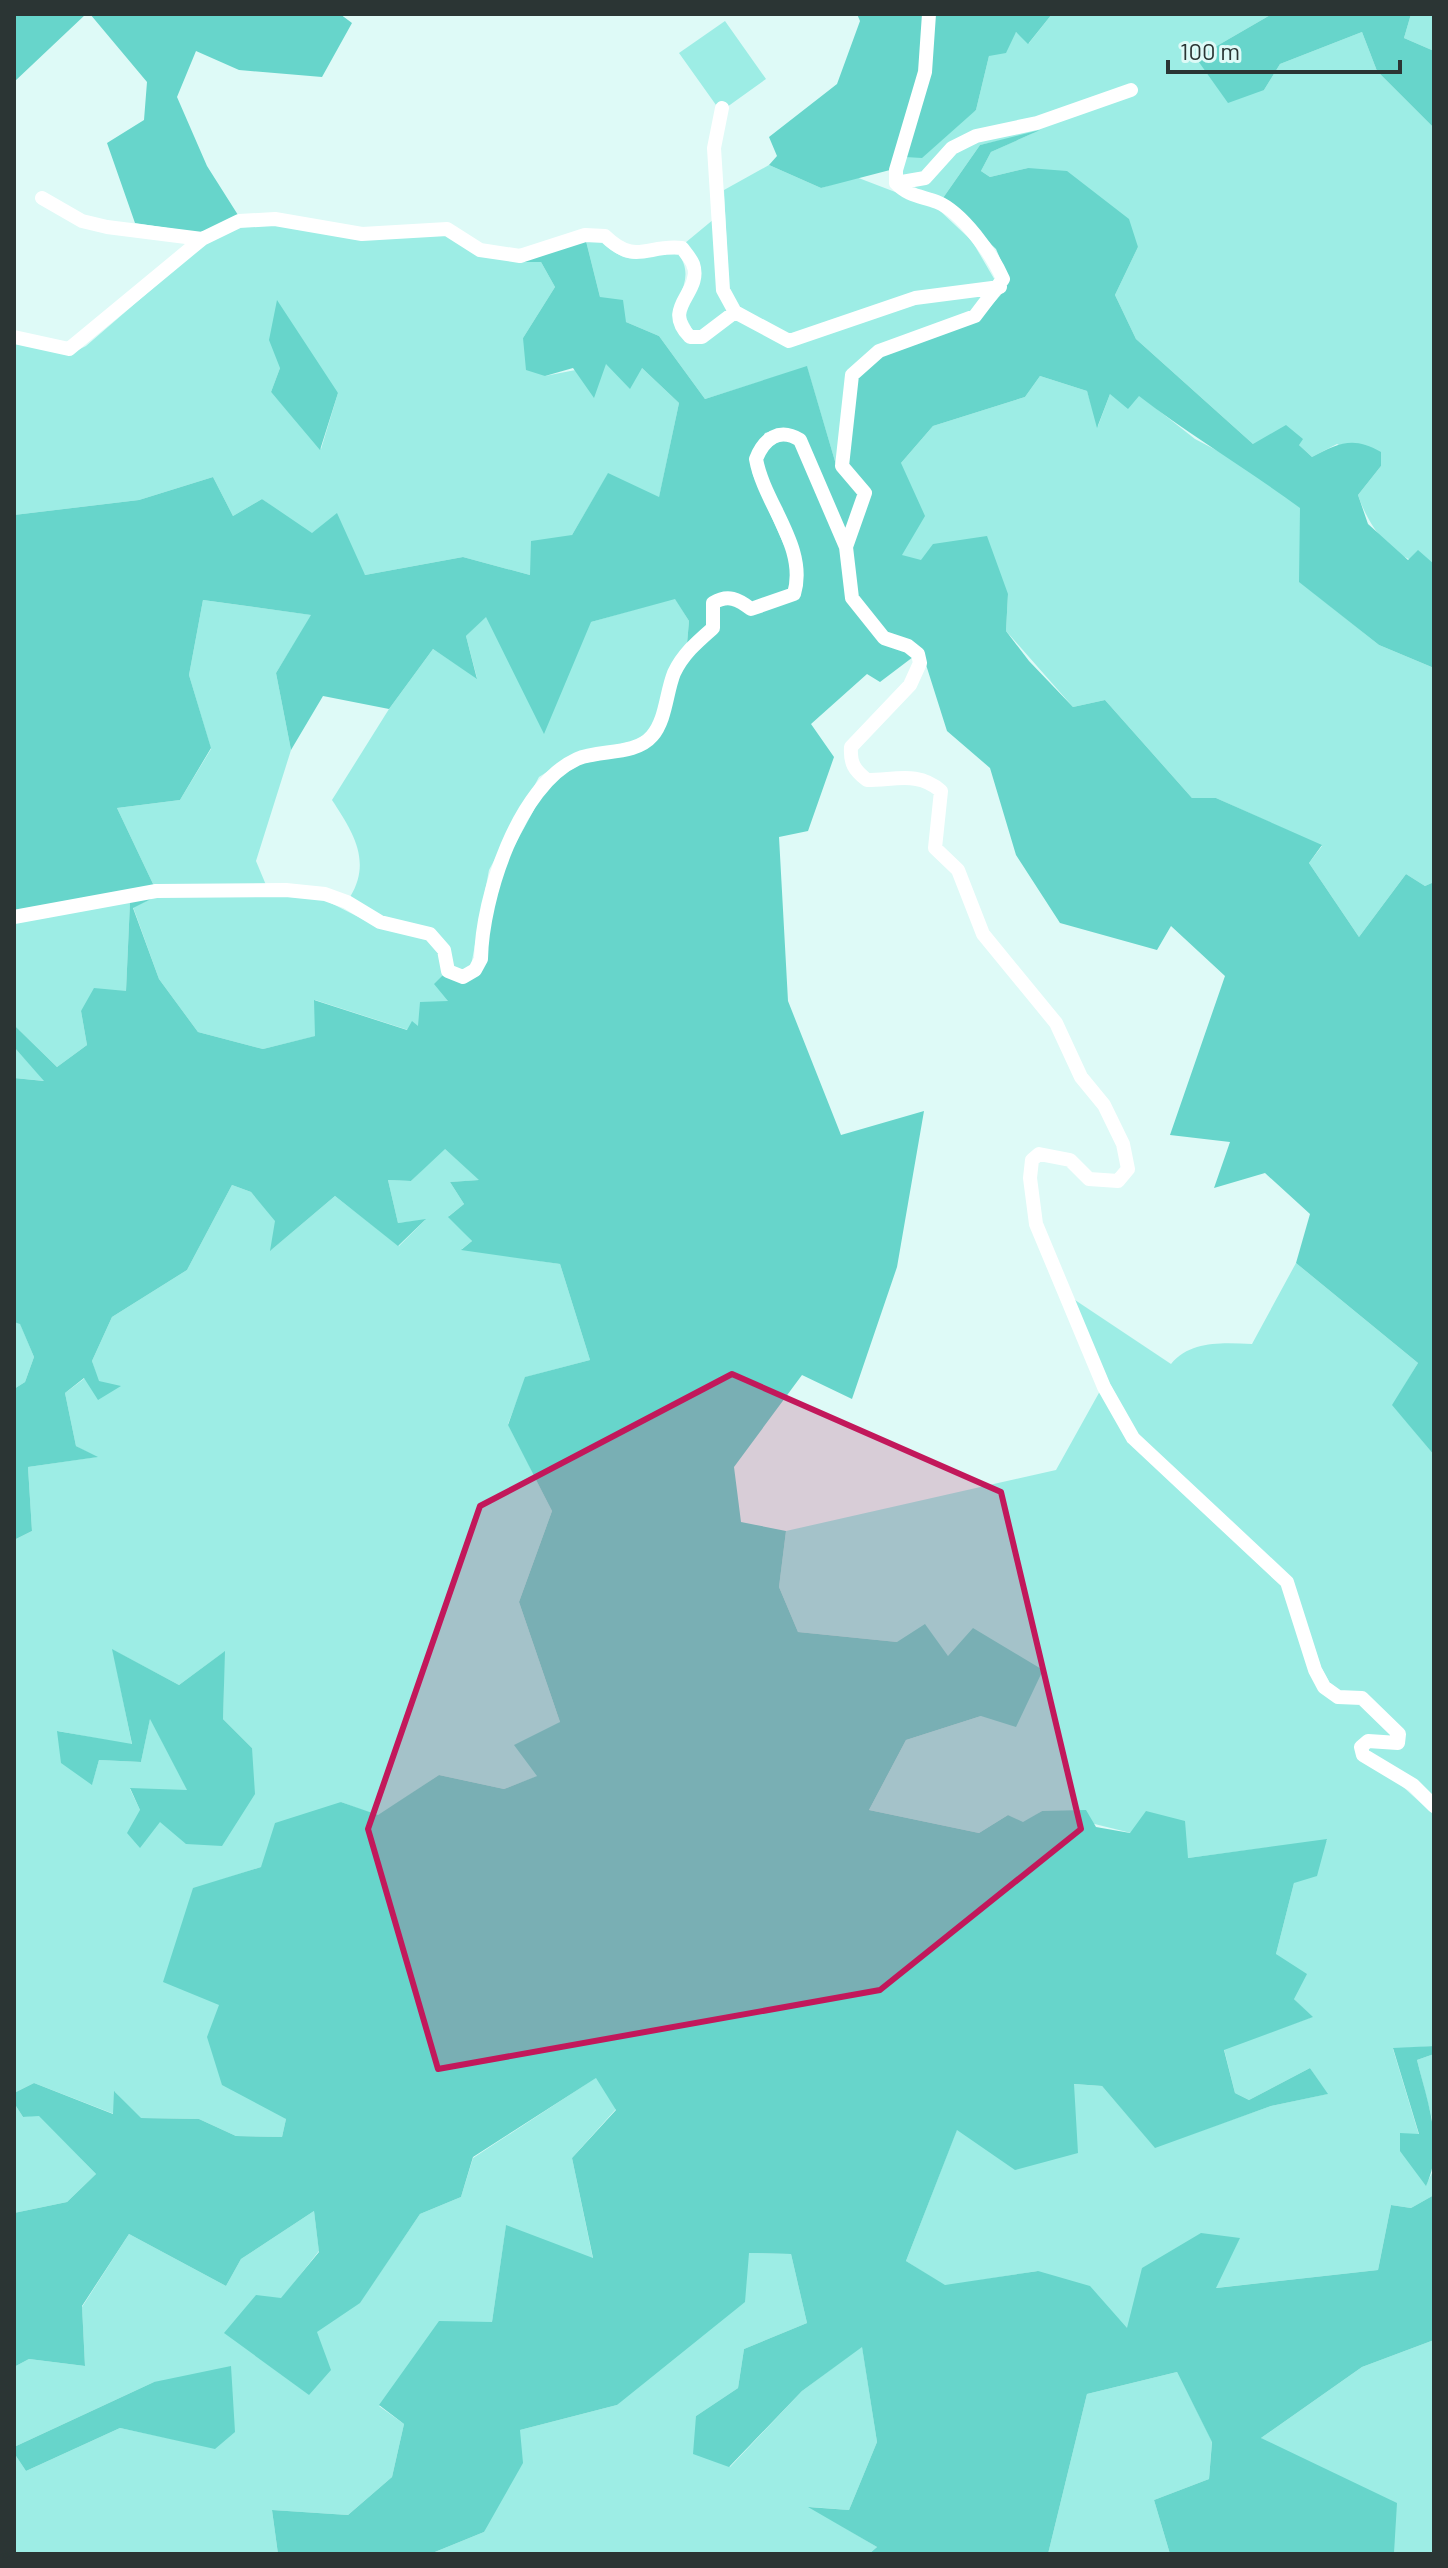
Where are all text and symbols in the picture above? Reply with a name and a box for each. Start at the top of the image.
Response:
scale bar [1168,24,1400,74]
text: 100 m [1180,36,1240,65]

